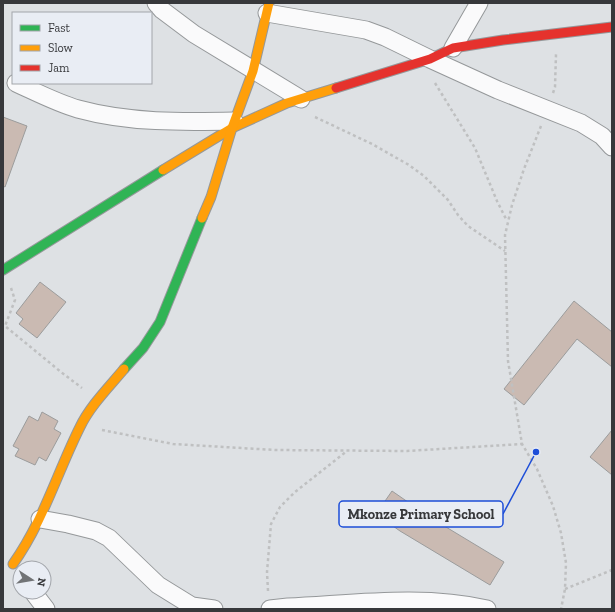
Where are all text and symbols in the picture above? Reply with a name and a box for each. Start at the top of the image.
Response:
legend [12,12,152,84]
text: Fast [48,21,71,35]
text: Slow [48,41,74,55]
text: Jam [48,61,70,75]
callout: Mkonze Primary School [339,501,503,527]
text: Mkonze Primary School [347,506,495,523]
north arrow [12,560,52,600]
text: N [34,577,49,588]

